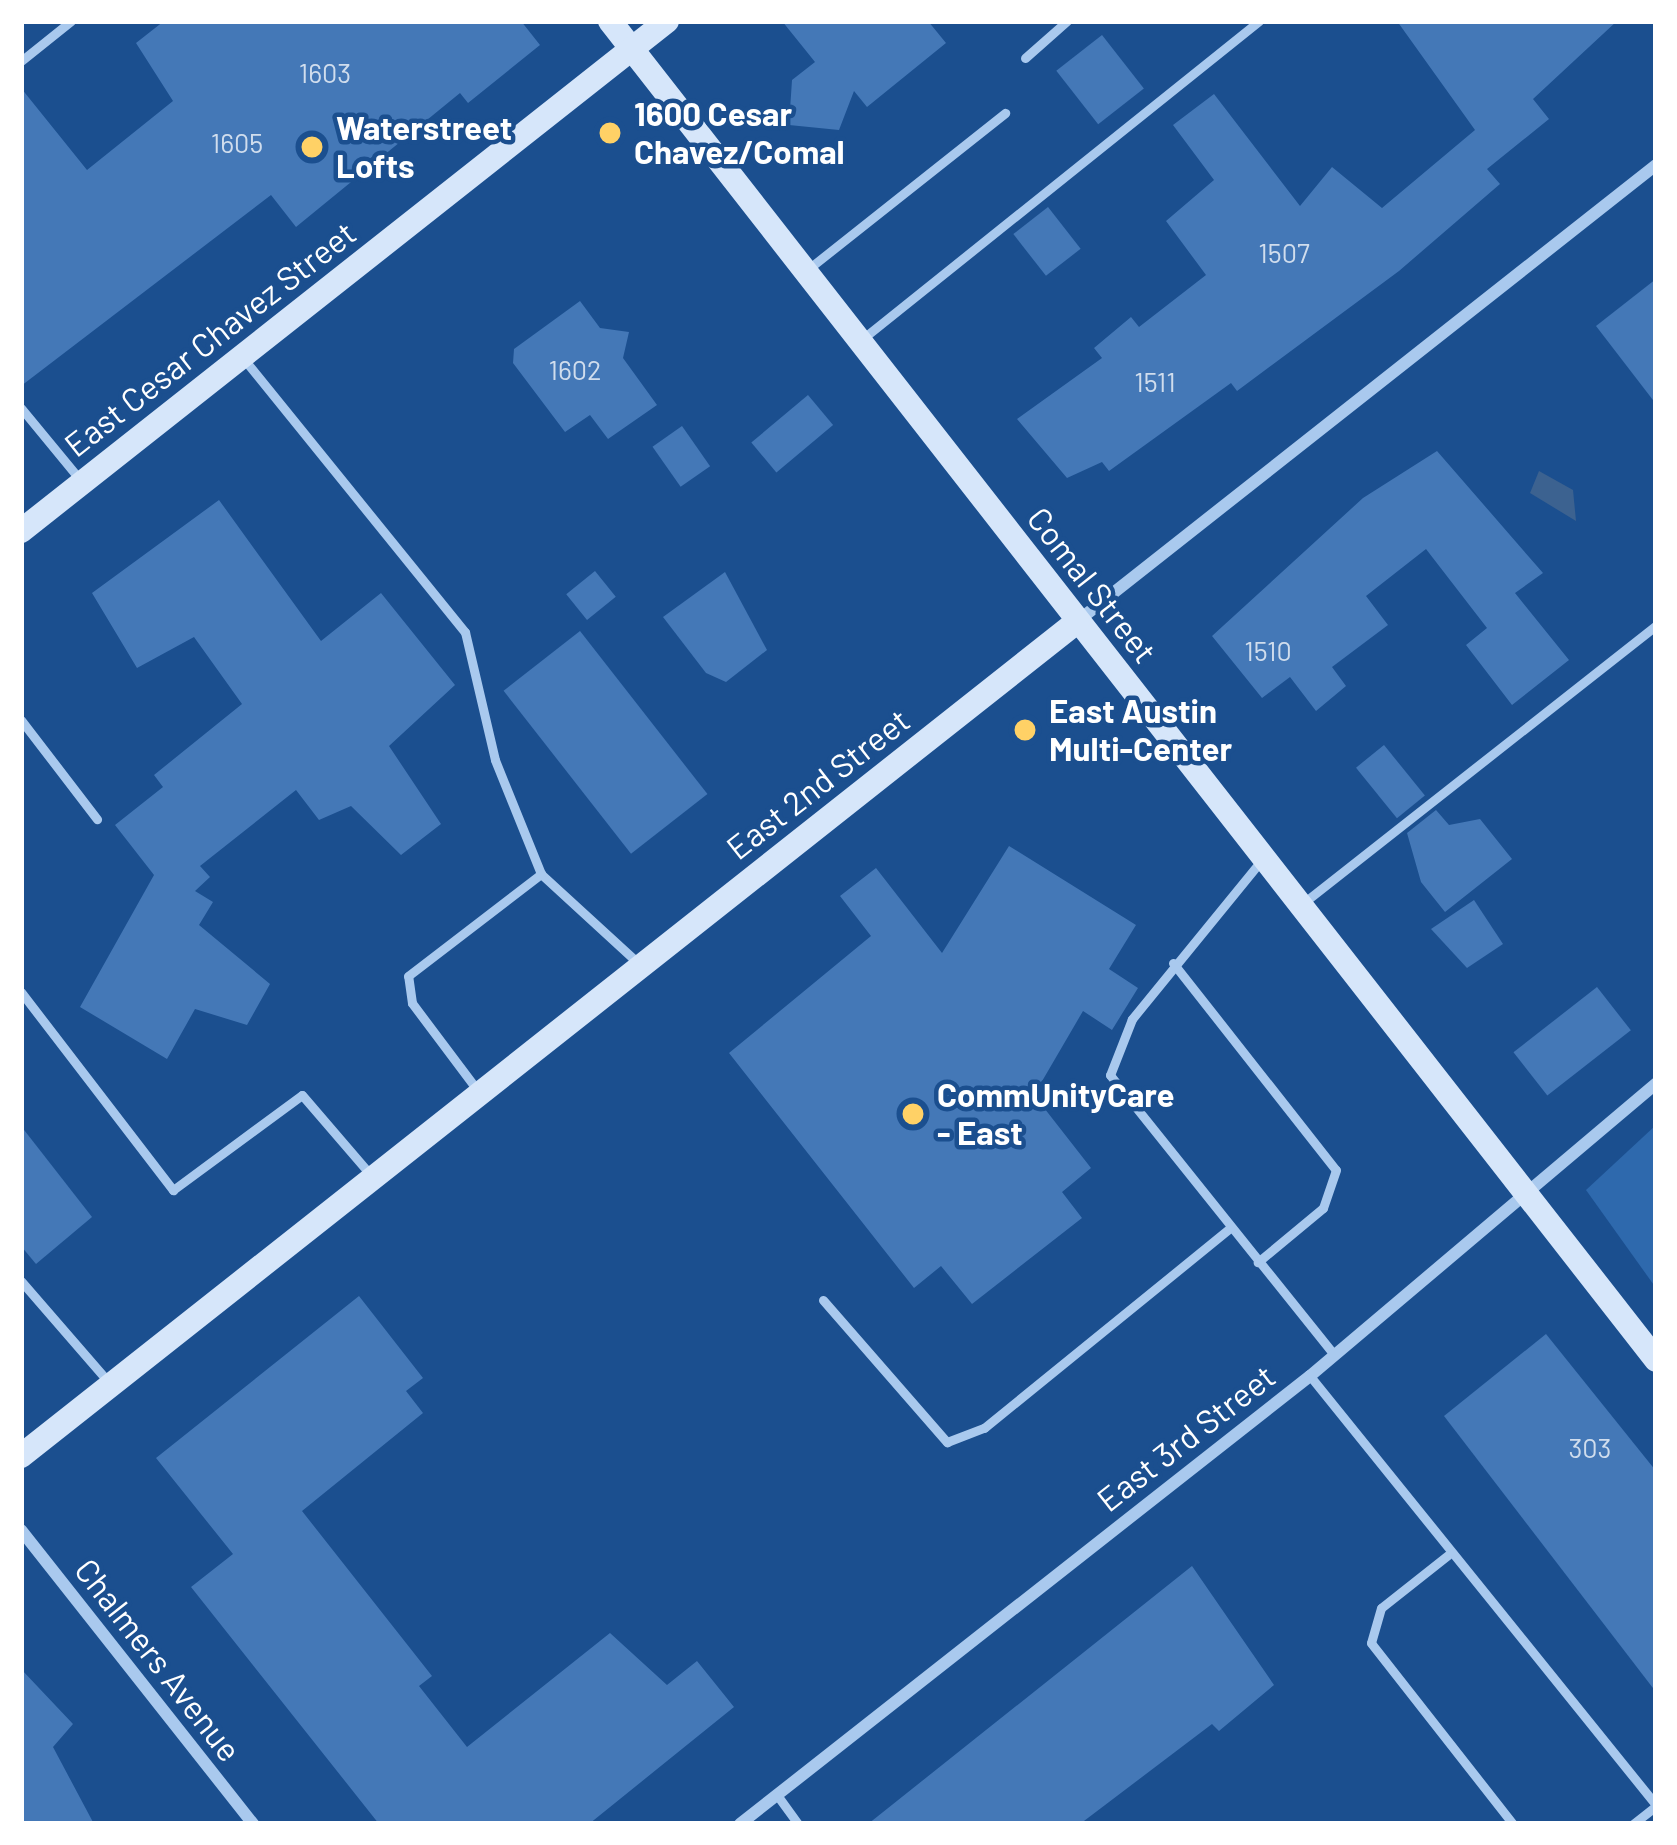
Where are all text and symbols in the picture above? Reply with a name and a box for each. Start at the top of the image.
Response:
house number: 1603 [299,57,351,89]
place label: 1600 Cesar Chavez/Comal [634,94,845,172]
place label: Waterstreet Lofts [336,108,512,186]
marker: 1600 Cesar Chavez/Comal [597,120,623,146]
house number: 1605 [211,127,263,159]
marker: Waterstreet Lofts [299,134,325,160]
street label: East Cesar Chavez Street [57,213,363,465]
house number: 1507 [1258,237,1310,269]
house number: 1602 [548,354,602,386]
house number: 1511 [1134,366,1176,398]
street label: Comal Street [1019,499,1165,671]
house number: 1510 [1244,635,1292,667]
place label: East Austin Multi-Center [1049,691,1232,769]
street label: East 2nd Street [719,700,917,868]
marker: East Austin Multi-Center [1012,717,1038,743]
place label: CommUnityCare - East [937,1075,1175,1153]
marker: CommUnityCare - East [900,1101,926,1127]
street label: East 3rd Street [1089,1356,1283,1520]
house number: 303 [1568,1432,1612,1464]
street label: Chalmers Avenue [67,1551,249,1769]

